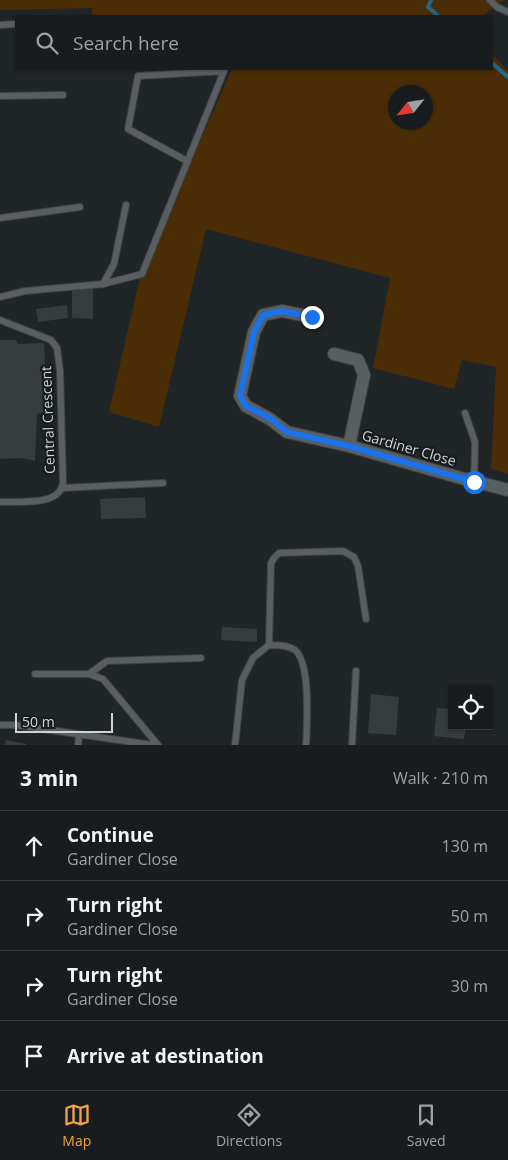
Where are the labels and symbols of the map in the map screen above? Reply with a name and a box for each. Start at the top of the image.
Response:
north arrow [388,85,433,130]
route end [301,306,324,329]
street label: Central Crescent [36,366,59,474]
street label: Gardiner Close [360,425,458,470]
route start [463,471,486,494]
scale bar [15,710,112,733]

